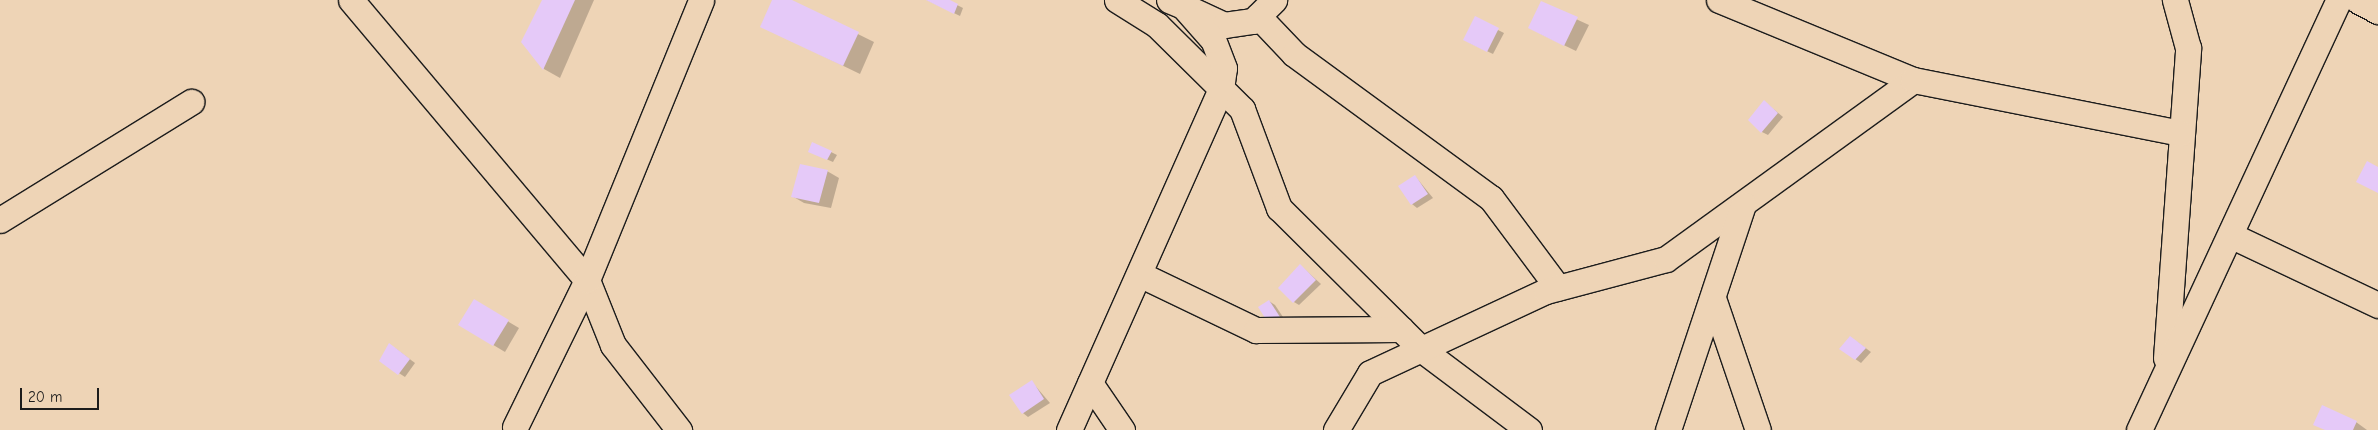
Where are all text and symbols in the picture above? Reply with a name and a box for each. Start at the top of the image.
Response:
scale bar [22,378,101,410]
text: 20 m [28,388,62,406]

